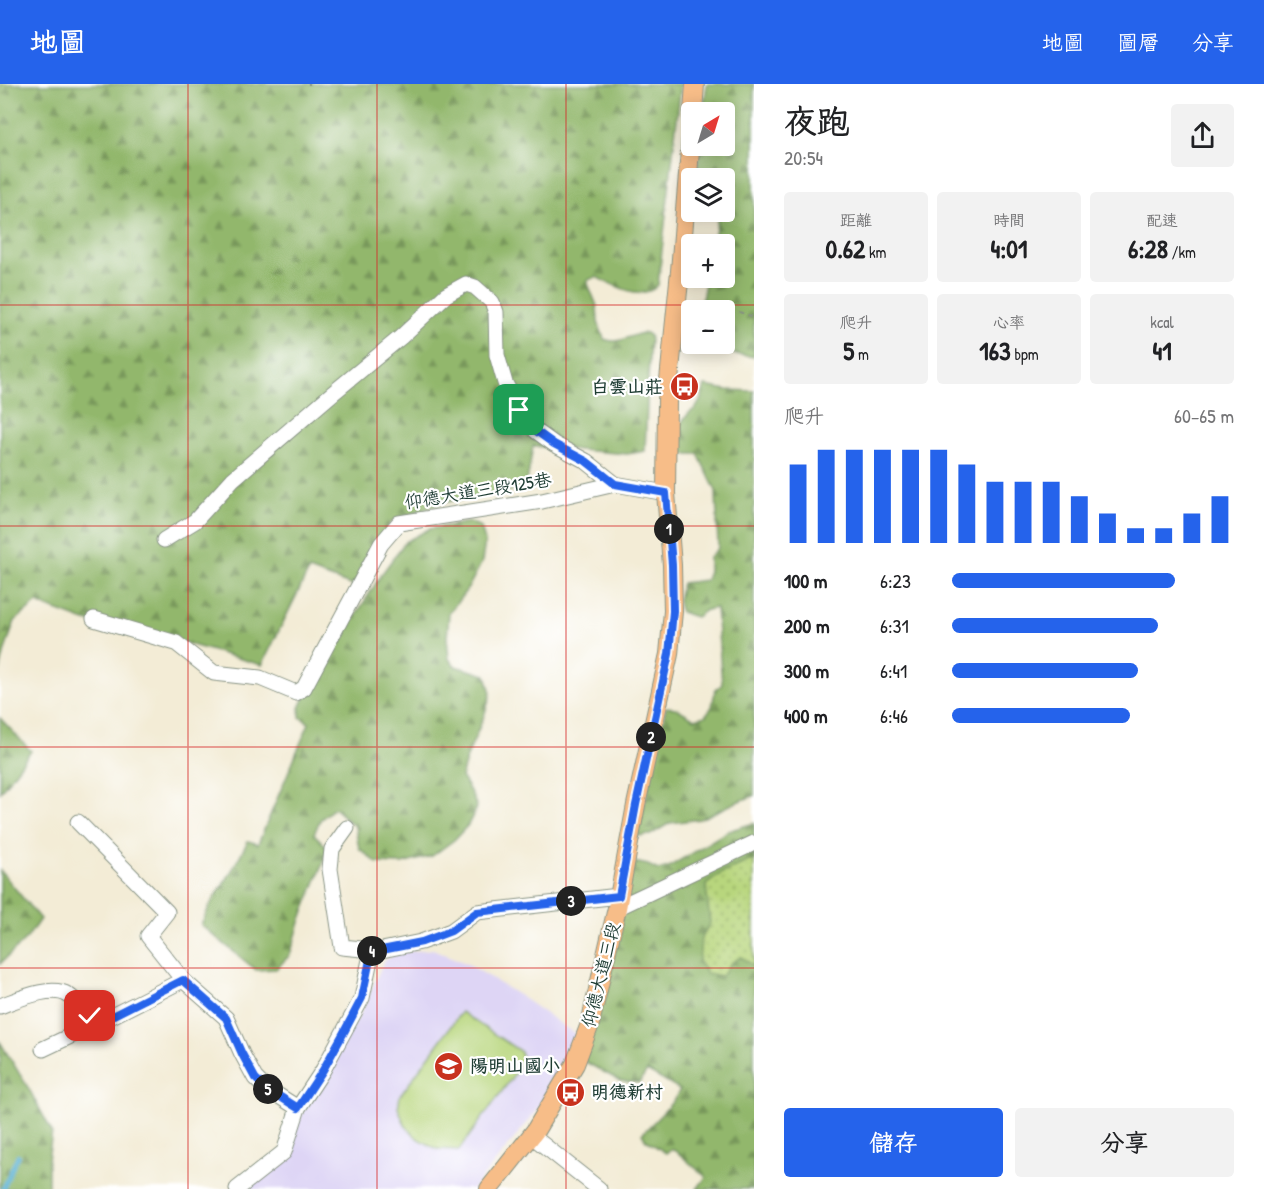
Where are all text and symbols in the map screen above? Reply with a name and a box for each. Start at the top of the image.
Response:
text: 地圖 [30,23,86,61]
text: 地圖 [1042,28,1084,57]
text: 圖層 [1117,28,1159,57]
text: 分享 [1192,28,1234,57]
text: 夜跑 [784,99,850,143]
north arrow [681,102,735,156]
map controls [681,102,735,354]
button: share [1171,104,1234,167]
text: 20:54 [784,144,823,171]
button: layers [681,168,735,222]
text: 距離 [840,209,872,231]
text: 時間 [993,209,1025,231]
text: 配速 [1146,209,1178,231]
text: 0.62 [826,231,865,266]
text: 4:01 [991,231,1027,266]
text: 6:28 [1128,231,1168,266]
button: + [681,234,735,288]
text: km [865,241,886,263]
text: /km [1168,241,1196,263]
button: − [681,300,735,354]
text: 爬升 [840,311,872,333]
text: 心率 [993,311,1025,333]
text: kcal [1150,311,1174,333]
text: 5 [843,333,854,368]
text: 163 [979,333,1011,368]
text: 41 [1152,333,1172,368]
text: m [854,343,869,365]
text: bpm [1011,343,1039,365]
bus stop icon: 白雲山莊 [668,371,700,403]
place label: 白雲山莊 [591,374,663,399]
pin [493,384,544,435]
icon: arrive [502,393,535,426]
text: 爬升 [784,402,824,429]
text: 60–65 m [1174,402,1234,429]
street label: 仰德大道三段125巷 [403,467,553,514]
pin: 1 [654,514,684,544]
text: 1 [666,518,672,540]
text: 100 m [784,567,827,594]
text: 6:23 [880,567,911,594]
text: 200 m [784,612,829,639]
text: 6:31 [880,612,909,639]
text: 300 m [784,657,829,684]
text: 6:41 [880,657,907,684]
text: 400 m [784,702,828,729]
text: 6:46 [880,702,908,729]
pin: 2 [636,722,666,752]
text: 2 [647,726,655,748]
pin: 3 [556,886,586,916]
text: 3 [567,890,575,912]
street label: 仰德大道三段 [575,919,626,1030]
pin: 4 [357,936,387,966]
text: 4 [369,940,375,962]
pin [64,990,115,1041]
icon: check [73,999,106,1032]
school or university icon: 陽明山國小 [433,1050,465,1082]
place label: 陽明山國小 [470,1053,560,1078]
pin: 5 [253,1074,283,1104]
bus stop icon: 明德新村 [554,1076,586,1108]
text: 5 [265,1078,271,1100]
place label: 明德新村 [591,1079,663,1104]
button: 儲存 [784,1108,1003,1177]
button: 分享 [1015,1108,1234,1177]

